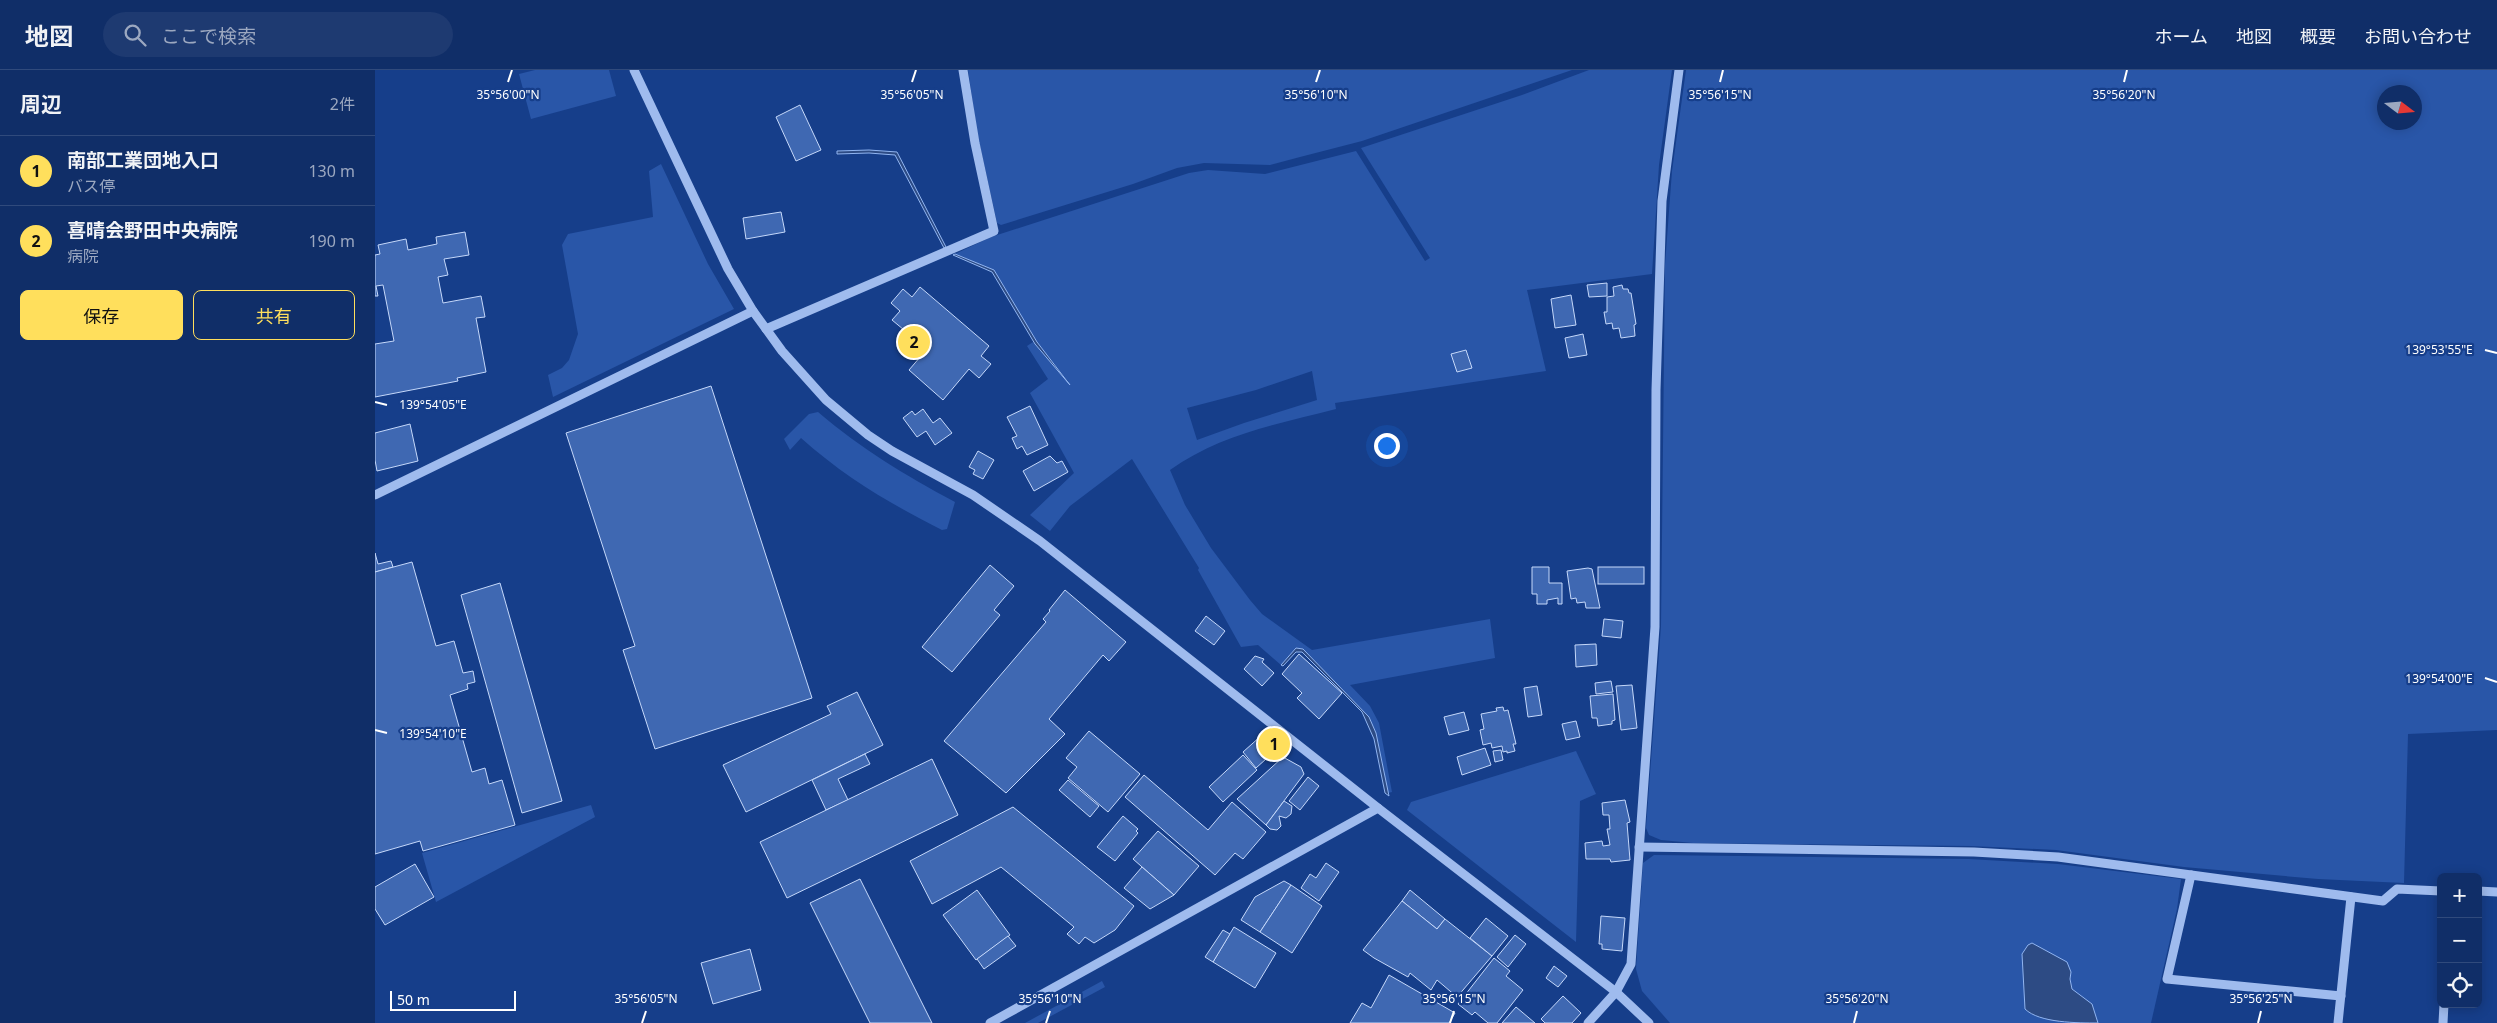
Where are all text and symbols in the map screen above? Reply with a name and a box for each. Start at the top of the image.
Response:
search box [103,12,453,57]
text: 地図 [25,19,73,52]
icon: search [121,21,149,49]
text: ここで検索 [161,23,256,49]
text: ホーム [2155,24,2208,48]
text: 地図 [2236,24,2272,48]
text: 概要 [2300,24,2336,48]
text: お問い合わせ [2364,24,2472,48]
north arrow [2377,85,2422,130]
text: 35°56'00"N [476,86,540,103]
text: 35°56'05"N [880,86,944,103]
text: 35°56'10"N [1284,86,1348,103]
text: 35°56'15"N [1688,86,1752,103]
text: 35°56'20"N [2092,86,2156,103]
text: 周辺 [20,90,62,118]
text: 2件 [330,93,355,115]
text: 南部工業団地入口 [67,147,219,173]
text: 1 [31,160,41,182]
text: 130 m [308,160,355,182]
text: バス停 [67,175,115,197]
text: 喜晴会野田中央病院 [67,217,238,243]
text: 2 [31,230,41,252]
text: 190 m [308,230,355,252]
text: 病院 [67,245,99,267]
button: 保存 [20,290,183,340]
button: 共有 [193,290,355,340]
pin: 2 [898,323,930,361]
text: 139°53'55"E [2405,341,2473,358]
text: 139°54'05"E [399,396,467,413]
your location [1374,433,1400,459]
text: 139°54'00"E [2405,670,2473,687]
text: 139°54'10"E [399,725,467,742]
pin: 1 [1258,725,1290,763]
map controls [2437,873,2482,1008]
button: + [2437,873,2482,918]
button: − [2437,918,2482,963]
button: locate [2437,963,2482,1008]
scale bar [390,988,516,1011]
text: 50 m [397,990,430,1009]
text: 35°56'05"N [614,990,678,1007]
text: 35°56'10"N [1018,990,1082,1007]
text: 35°56'15"N [1422,990,1486,1007]
text: 35°56'20"N [1825,990,1889,1007]
text: 35°56'25"N [2229,990,2293,1007]

